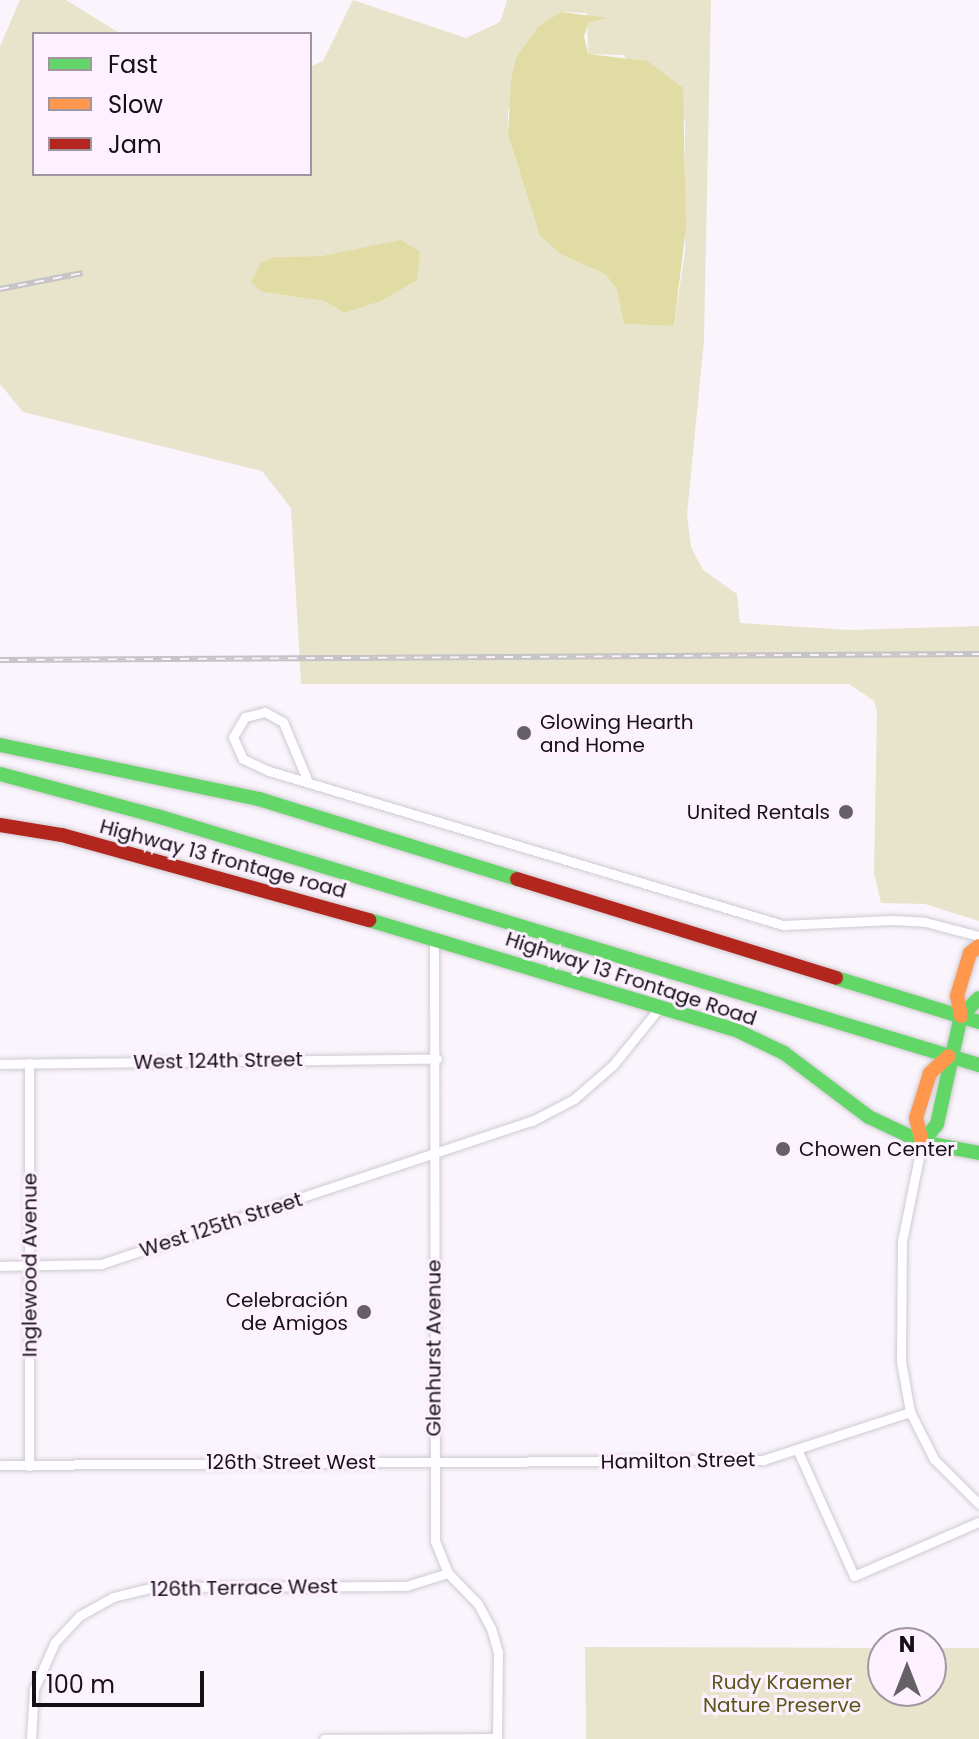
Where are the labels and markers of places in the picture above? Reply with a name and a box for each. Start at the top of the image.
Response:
place label: Glowing Hearth and Home [540,710,694,757]
marker: Glowing Hearth and Home [515,724,533,742]
place label: United Rentals [687,800,830,824]
marker: United Rentals [837,803,855,821]
place label: Chowen Center [799,1137,955,1161]
marker: Chowen Center [774,1140,792,1158]
place label: Celebración de Amigos [226,1288,348,1335]
marker: Celebración de Amigos [355,1303,373,1321]

